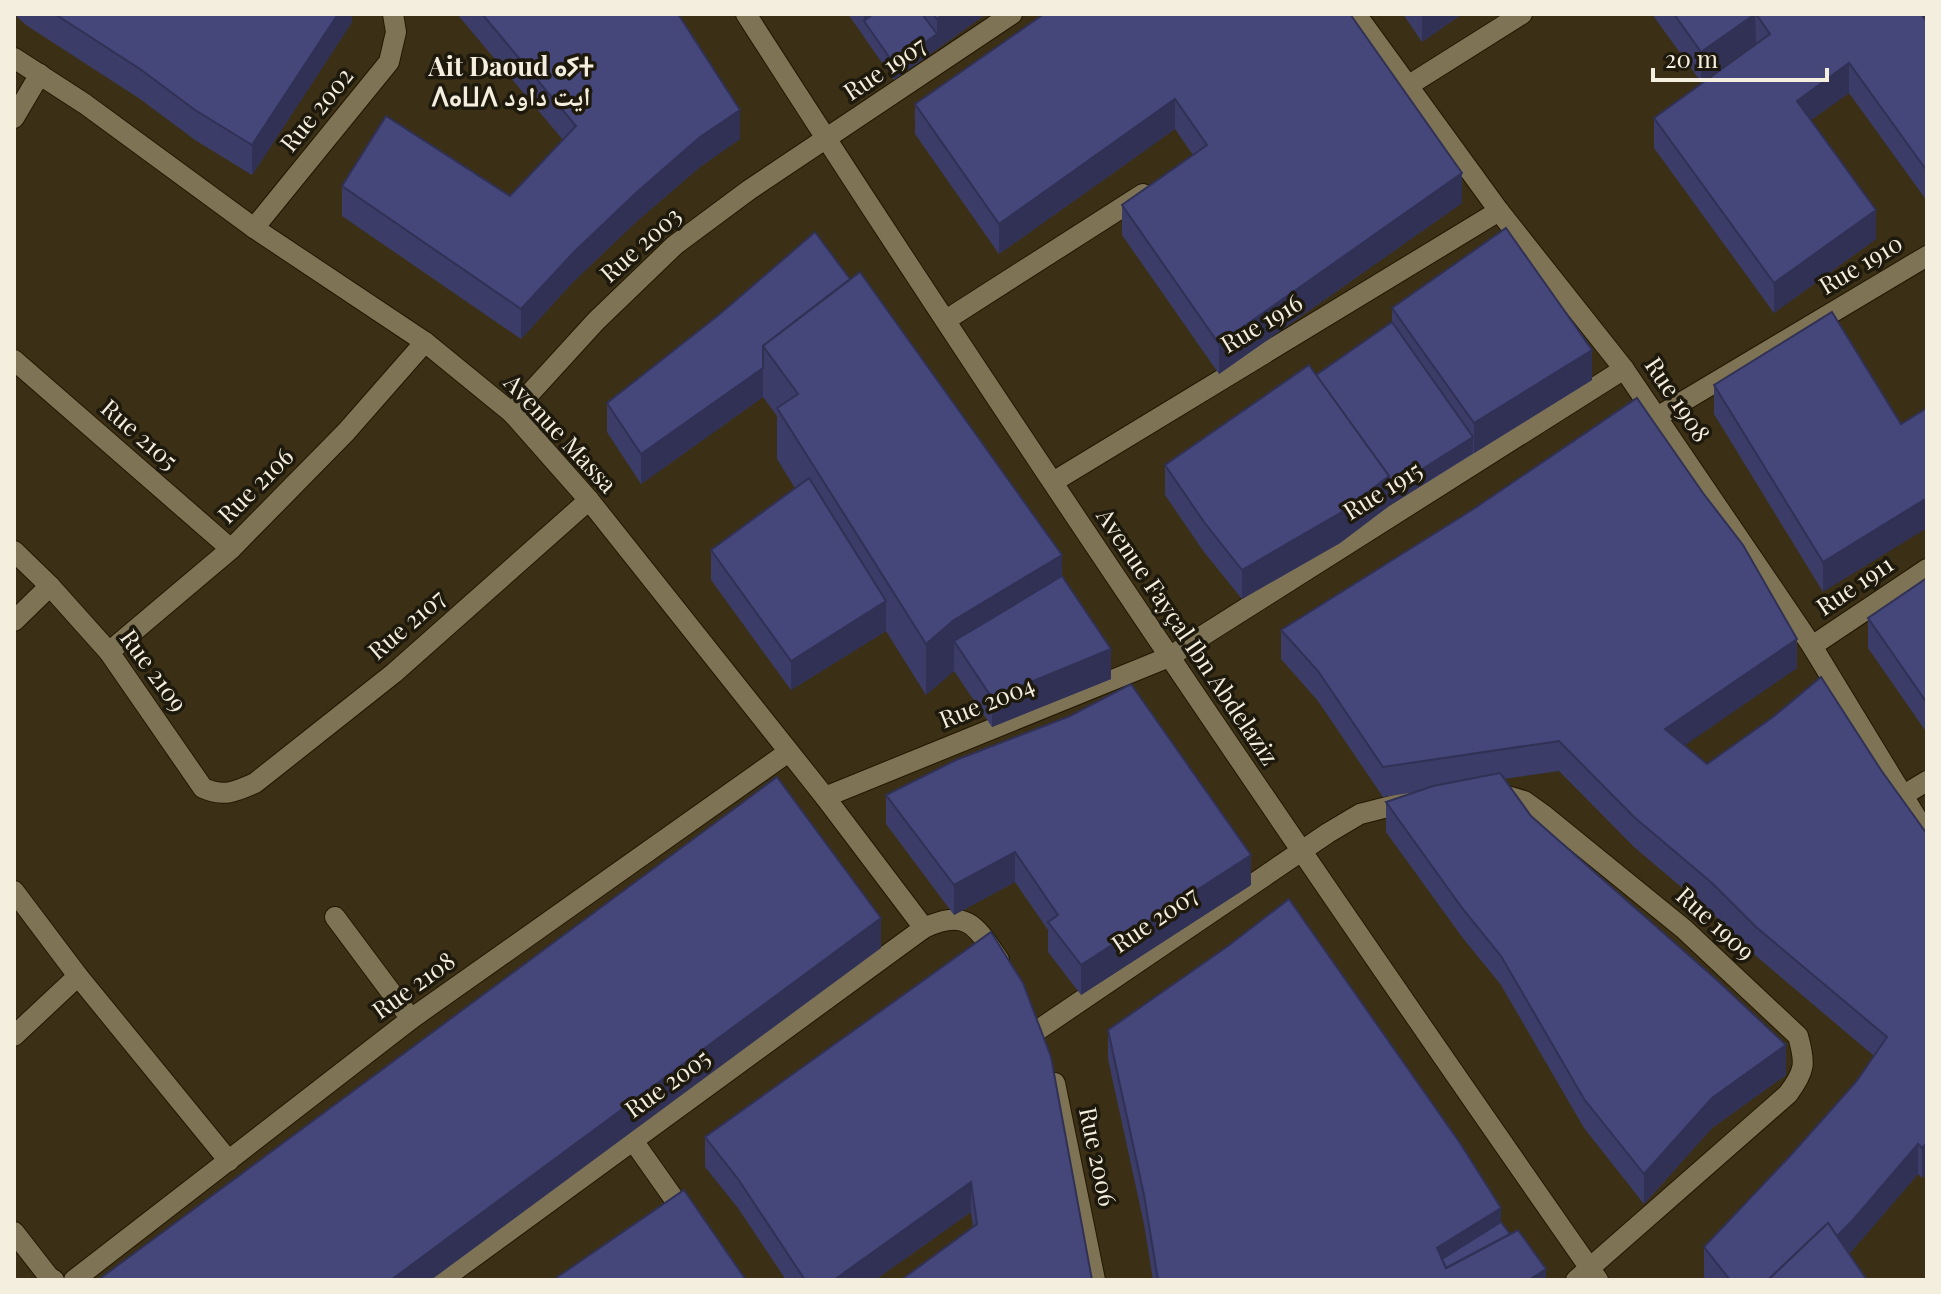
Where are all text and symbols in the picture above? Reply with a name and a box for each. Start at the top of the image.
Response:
street label: Rue 1907 [836,28,932,107]
scale bar [1653,32,1827,82]
text: 20 m [1665,42,1718,74]
district label: Ait Daoud ⴰⵢⵜ ⴷⴰⵡⴷ ايت داود [427,48,594,113]
street label: Rue 2002 [272,60,359,157]
street label: Rue 2003 [592,199,687,288]
street label: Rue 1910 [1812,226,1908,301]
street label: Rue 1916 [1214,285,1308,359]
street label: Rue 1908 [1639,350,1719,447]
street label: Avenue Massa [497,366,625,499]
street label: Rue 2105 [95,391,186,476]
street label: Rue 2106 [210,440,299,529]
street label: Rue 1915 [1336,453,1427,526]
street label: Avenue Fayçal Ibn Abdelaziz [1090,500,1287,771]
street label: Rue 1911 [1809,547,1899,622]
street label: Rue 2107 [360,581,451,666]
street label: Rue 2109 [114,622,195,717]
street label: Rue 2004 [934,668,1039,735]
street label: Rue 2007 [1104,878,1204,959]
street label: Rue 1909 [1670,879,1762,966]
street label: Rue 2108 [365,944,461,1025]
street label: Rue 2005 [618,1041,716,1124]
street label: Rue 2006 [1073,1104,1125,1209]

